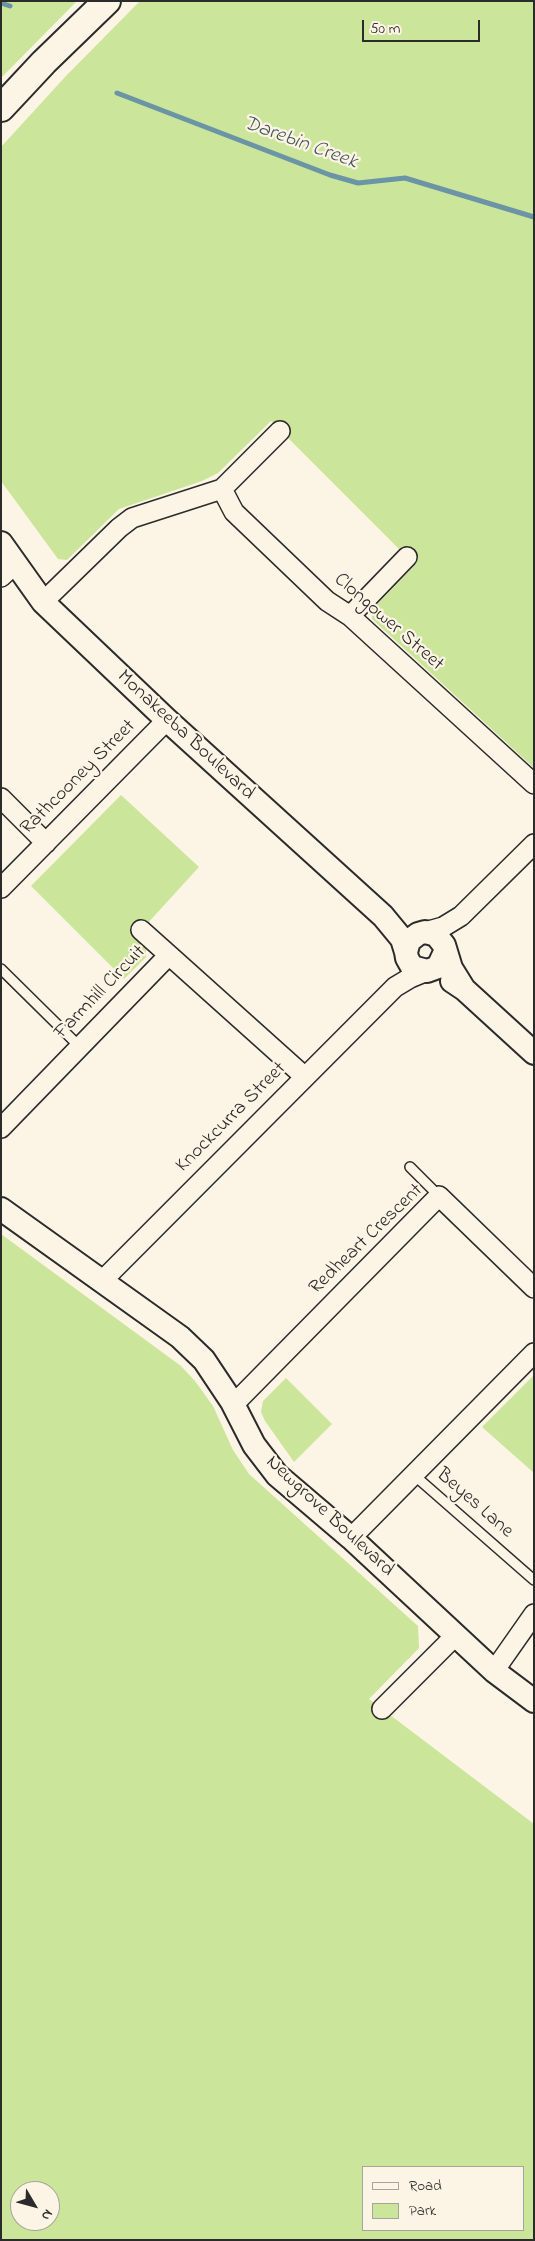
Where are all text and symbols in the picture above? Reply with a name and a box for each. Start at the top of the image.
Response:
scale bar [365,10,482,42]
text: 50 m [370,18,400,40]
water label: Darebin Creek [240,112,360,176]
street label: Clongower Street [328,569,448,677]
street label: Monakeeba Boulevard [111,666,259,806]
street label: Rathcooney Street [16,715,142,841]
street label: Farmhill Circuit [50,941,152,1045]
street label: Knockcurra Street [172,1058,292,1178]
street label: Redheart Crescent [305,1180,429,1300]
street label: Newgrove Boulevard [260,1451,398,1583]
street label: Beyes Lane [430,1464,518,1544]
legend [362,2166,525,2231]
text: Road [409,2175,442,2197]
north arrow [10,2181,60,2231]
text: Park [409,2200,436,2222]
text: N [35,2205,58,2225]

